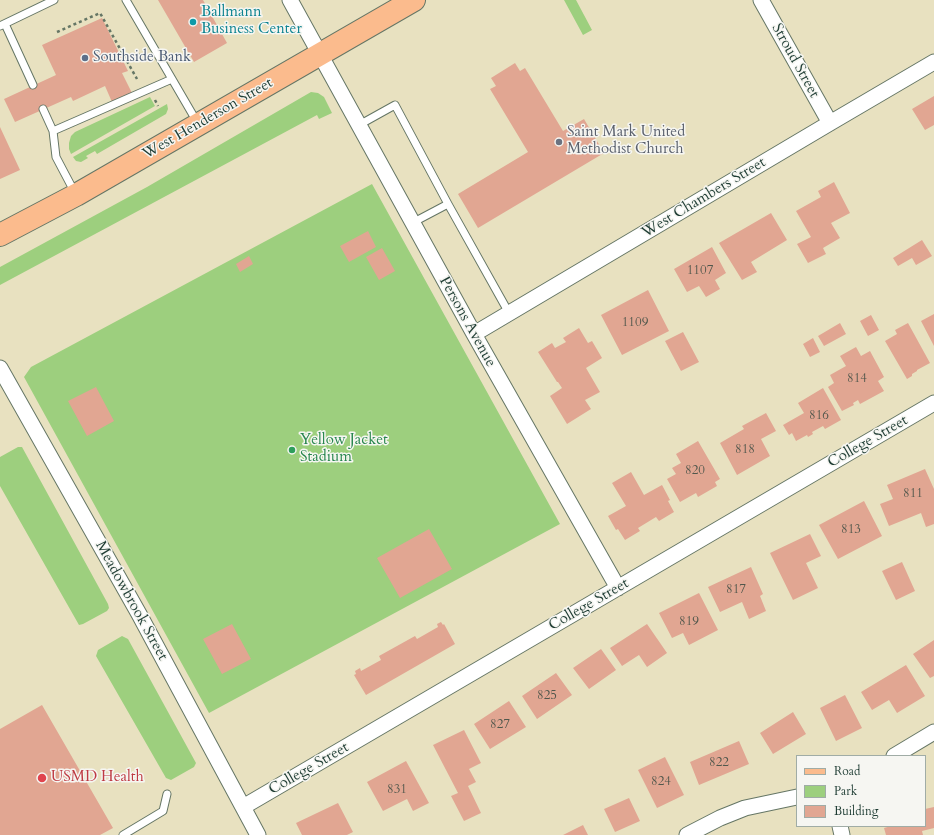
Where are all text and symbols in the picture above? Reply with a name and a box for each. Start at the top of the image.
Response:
place label: Ballmann Business Center [201,4,302,39]
marker: Ballmann Business Center [188,17,198,27]
street label: Stroud Street [767,21,823,101]
place label: Southside Bank [93,49,191,67]
marker: Southside Bank [80,53,90,63]
street label: West Henderson Street [140,74,276,164]
place label: Saint Mark United Methodist Church [567,124,685,159]
marker: Saint Mark United Methodist Church [554,137,564,147]
street label: West Chambers Street [639,154,769,242]
house number: 1107 [687,263,713,279]
street label: Persons Avenue [435,274,499,370]
house number: 1109 [622,315,648,331]
house number: 814 [847,371,867,387]
house number: 816 [809,408,829,424]
street label: College Street [825,412,911,472]
place label: Yellow Jacket Stadium [300,432,388,467]
house number: 818 [735,442,755,458]
marker: Yellow Jacket Stadium [287,445,297,455]
house number: 820 [685,463,705,479]
house number: 811 [903,486,923,502]
house number: 813 [841,522,861,538]
street label: Meadowbrook Street [91,538,171,664]
street label: College Street [546,575,632,635]
house number: 817 [726,582,746,598]
house number: 819 [679,614,699,630]
house number: 825 [537,688,557,704]
house number: 827 [490,717,510,733]
street label: College Street [266,739,352,799]
house number: 822 [709,755,729,771]
legend [796,755,926,827]
text: Road [834,763,860,779]
place label: USMD Health [51,769,144,787]
marker: USMD Health [36,772,48,784]
house number: 824 [651,774,671,790]
house number: 831 [387,782,407,798]
text: Park [834,783,857,799]
text: Building [834,803,878,819]

